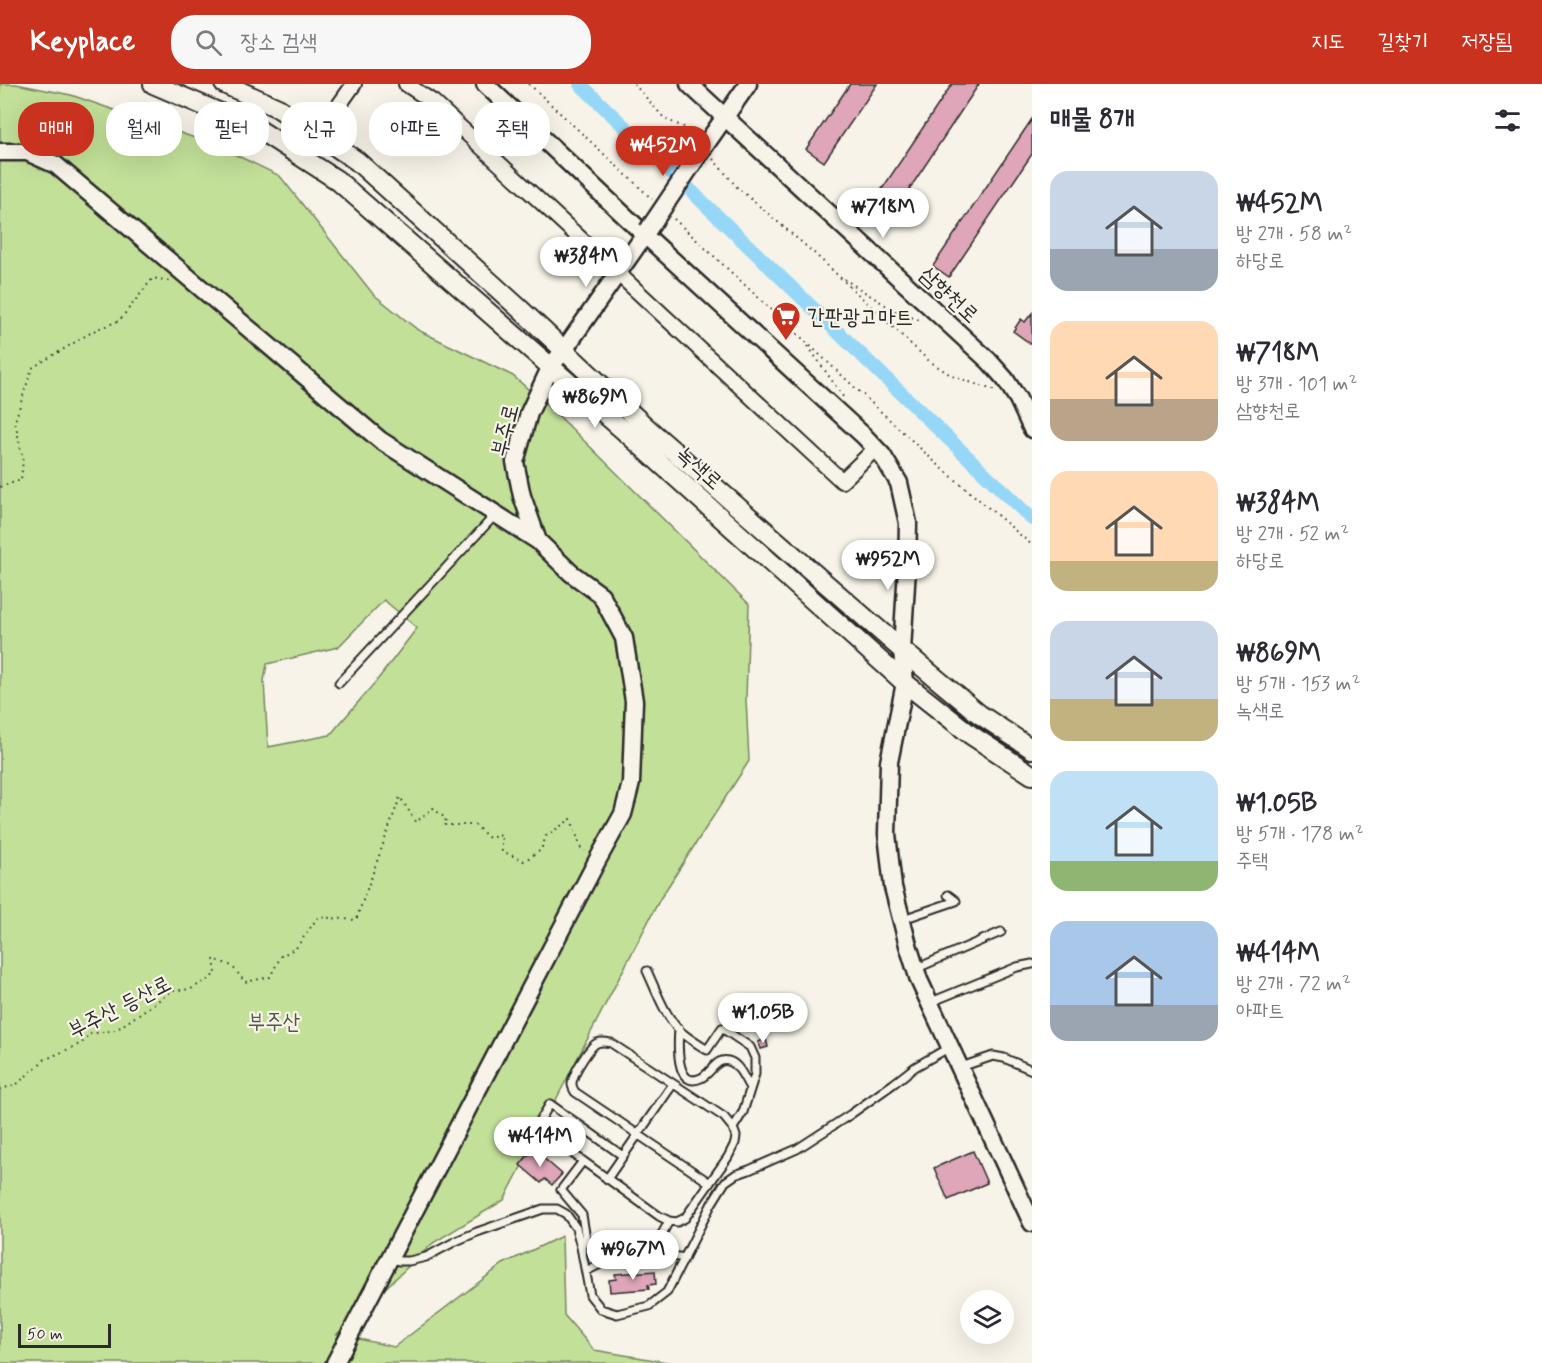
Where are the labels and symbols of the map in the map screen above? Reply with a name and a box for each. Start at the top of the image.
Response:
pin: ₩452M [621,126,705,177]
pin: ₩718M [841,188,925,239]
pin: ₩384M [544,237,628,288]
street label: 삼향천로 [913,261,984,330]
supermarket icon: 간판광고마트 [770,300,802,342]
place label: 간판광고마트 [807,304,913,332]
pin: ₩869M [553,378,637,429]
street label: 부주로 [486,401,526,460]
street label: 녹색로 [670,440,728,497]
pin: ₩952M [846,540,930,591]
street label: 부주산 등산로 [64,970,176,1046]
pin: ₩1.05B [714,993,812,1044]
park label: 부주산 [247,1009,301,1037]
pin: ₩414M [498,1117,582,1168]
pin: ₩967M [591,1230,675,1281]
scale bar [18,1321,111,1348]

